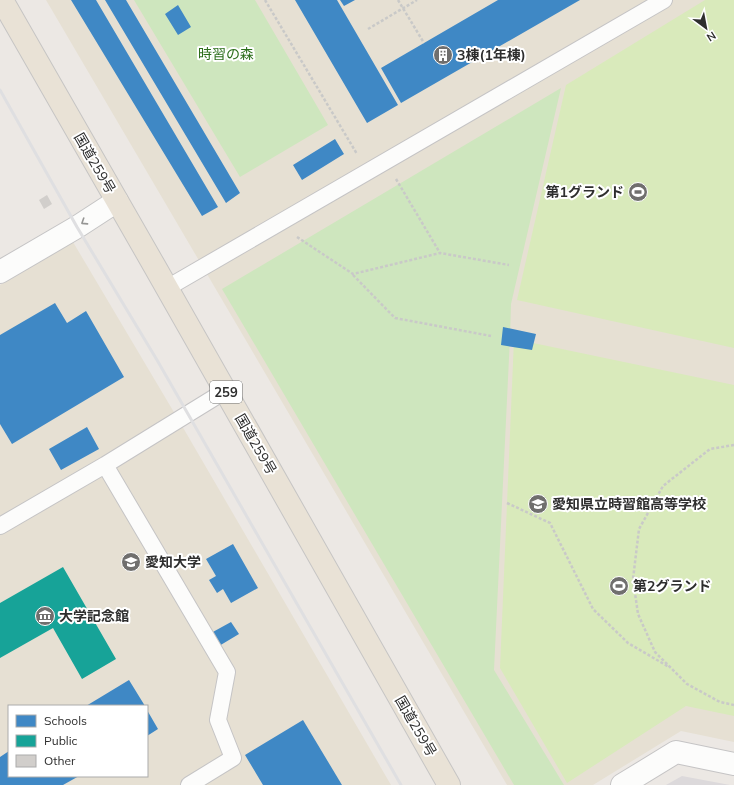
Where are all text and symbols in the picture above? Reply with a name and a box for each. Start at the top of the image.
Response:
north arrow [686,8,726,48]
text: N [704,28,719,45]
building icon: 3棟(1年棟) [432,44,454,66]
park label: 時習の森 [198,45,254,63]
place label: 3棟(1年棟) [457,46,526,64]
street label: 国道259号 [70,129,120,197]
sports icon: 第1グランド [627,181,649,203]
place label: 第1グランド [546,183,624,201]
one-way arrow [81,217,88,225]
road number: 259 [210,381,242,403]
street label: 国道259号 [231,410,281,478]
school or university icon: 愛知県立時習館高等学校 [527,493,549,515]
place label: 愛知県立時習館高等学校 [552,495,706,513]
school or university icon: 愛知大学 [120,551,142,573]
place label: 愛知大学 [145,553,201,571]
sports icon: 第2グランド [608,575,630,597]
place label: 第2グランド [633,577,711,595]
museum icon: 大学記念館 [34,605,56,627]
place label: 大学記念館 [59,607,129,625]
street label: 国道259号 [391,692,441,760]
legend [8,705,148,777]
text: Schools [44,713,87,728]
text: Public [44,733,78,748]
text: Other [44,753,76,768]

